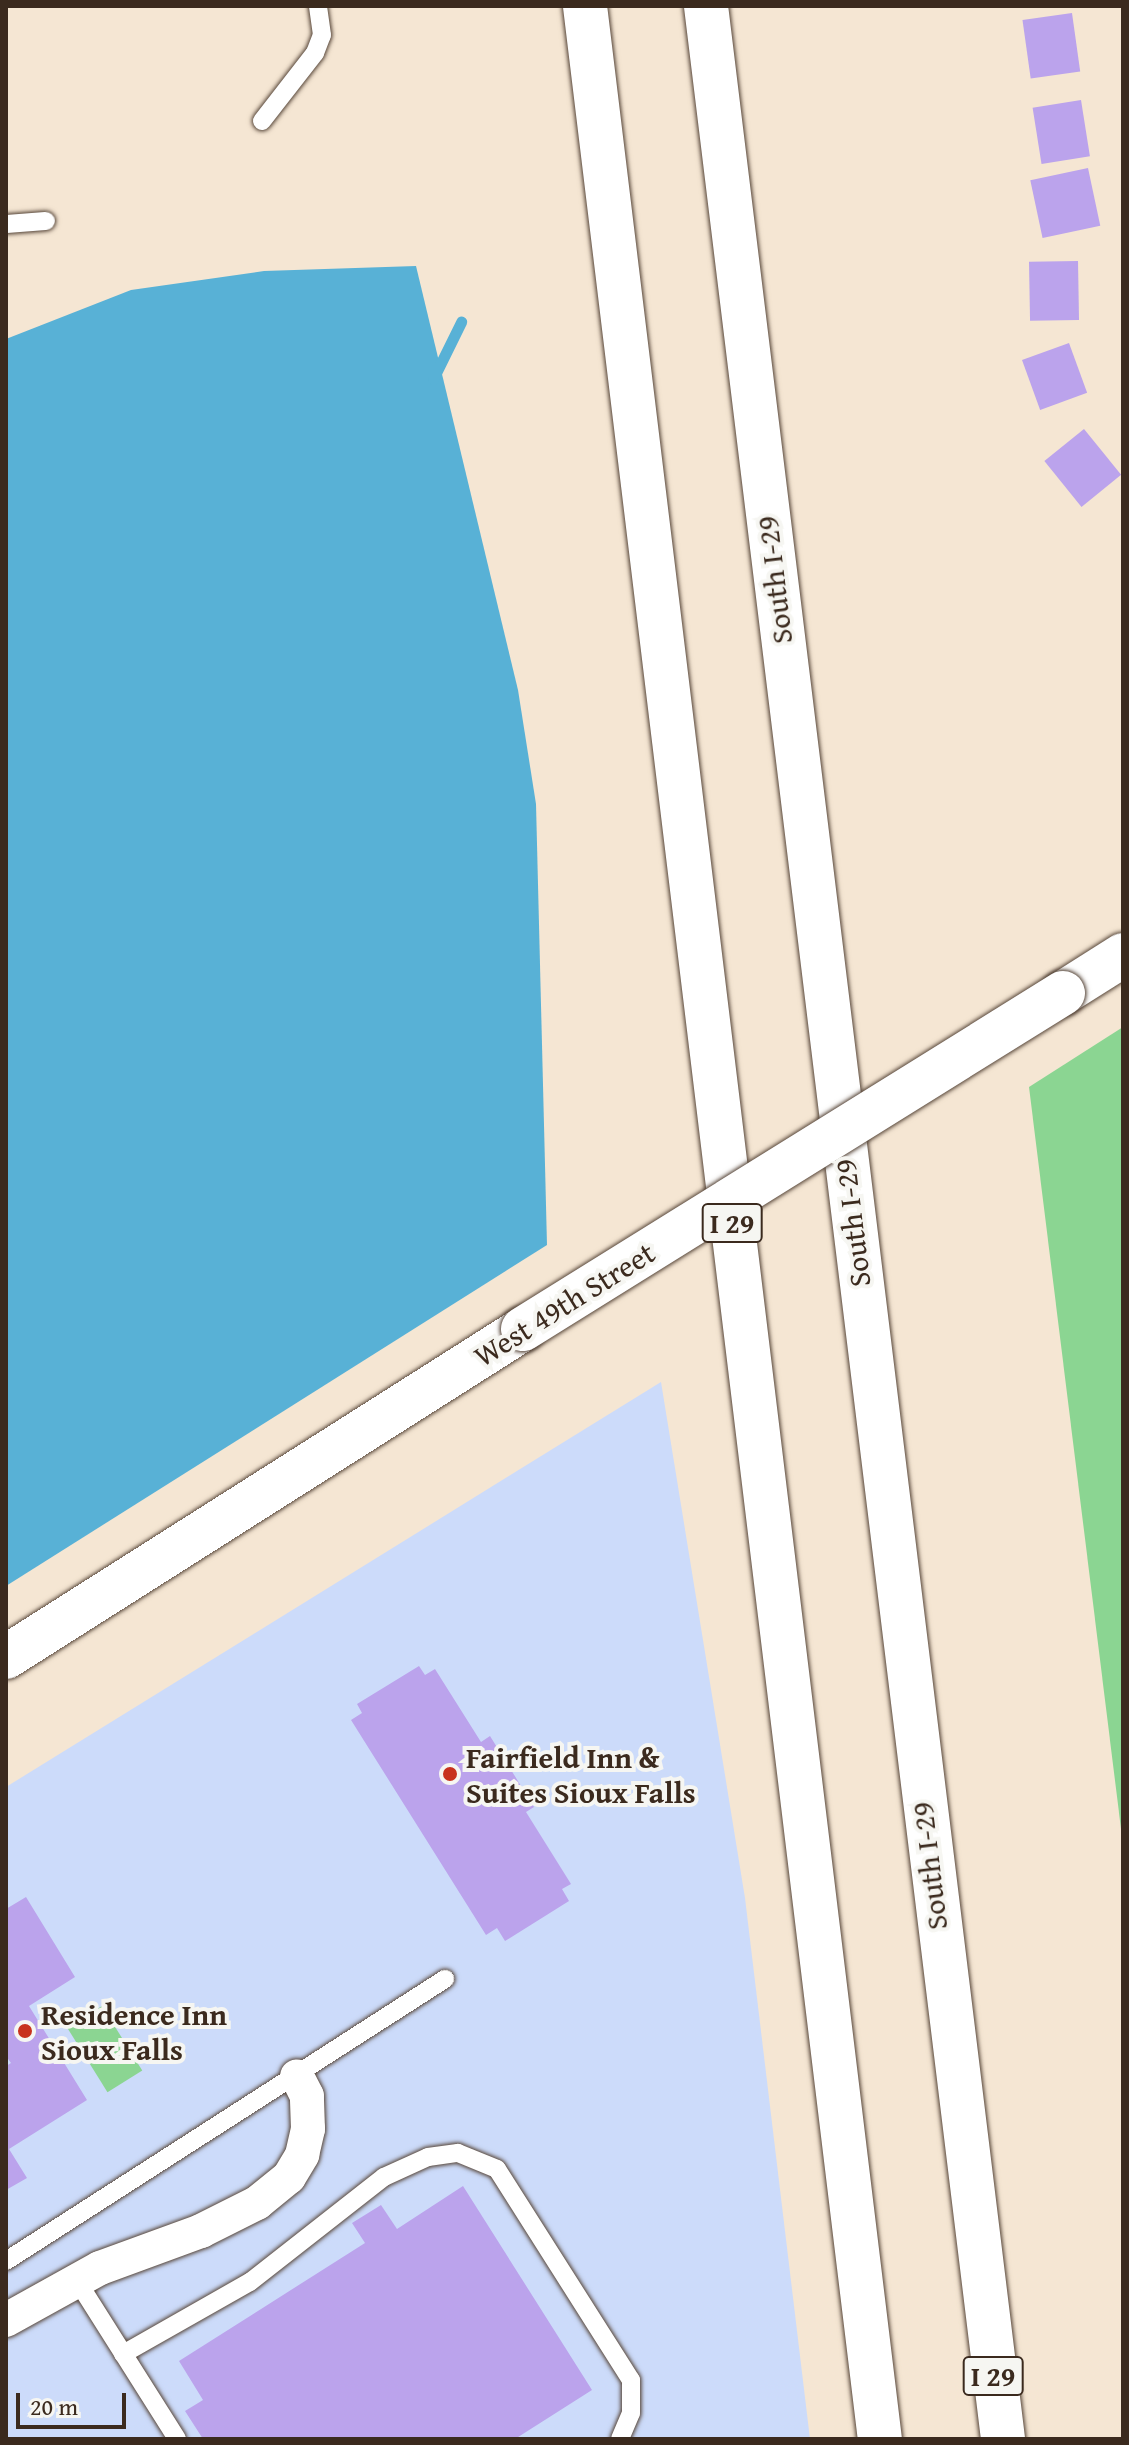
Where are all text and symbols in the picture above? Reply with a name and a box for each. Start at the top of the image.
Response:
street label: South I-29 [748,514,800,646]
street label: South I-29 [826,1157,878,1289]
road number: I 29 [700,1199,764,1247]
street label: West 49th Street [467,1234,661,1374]
place label: Fairfield Inn & Suites Sioux Falls [466,1739,696,1810]
marker: Fairfield Inn & Suites Sioux Falls [441,1765,459,1783]
street label: South I-29 [903,1800,955,1932]
place label: Residence Inn Sioux Falls [41,1996,227,2066]
marker: Residence Inn Sioux Falls [16,2022,34,2040]
road number: I 29 [961,2352,1025,2400]
scale bar [20,2377,130,2427]
text: 20 m [30,2389,78,2424]

